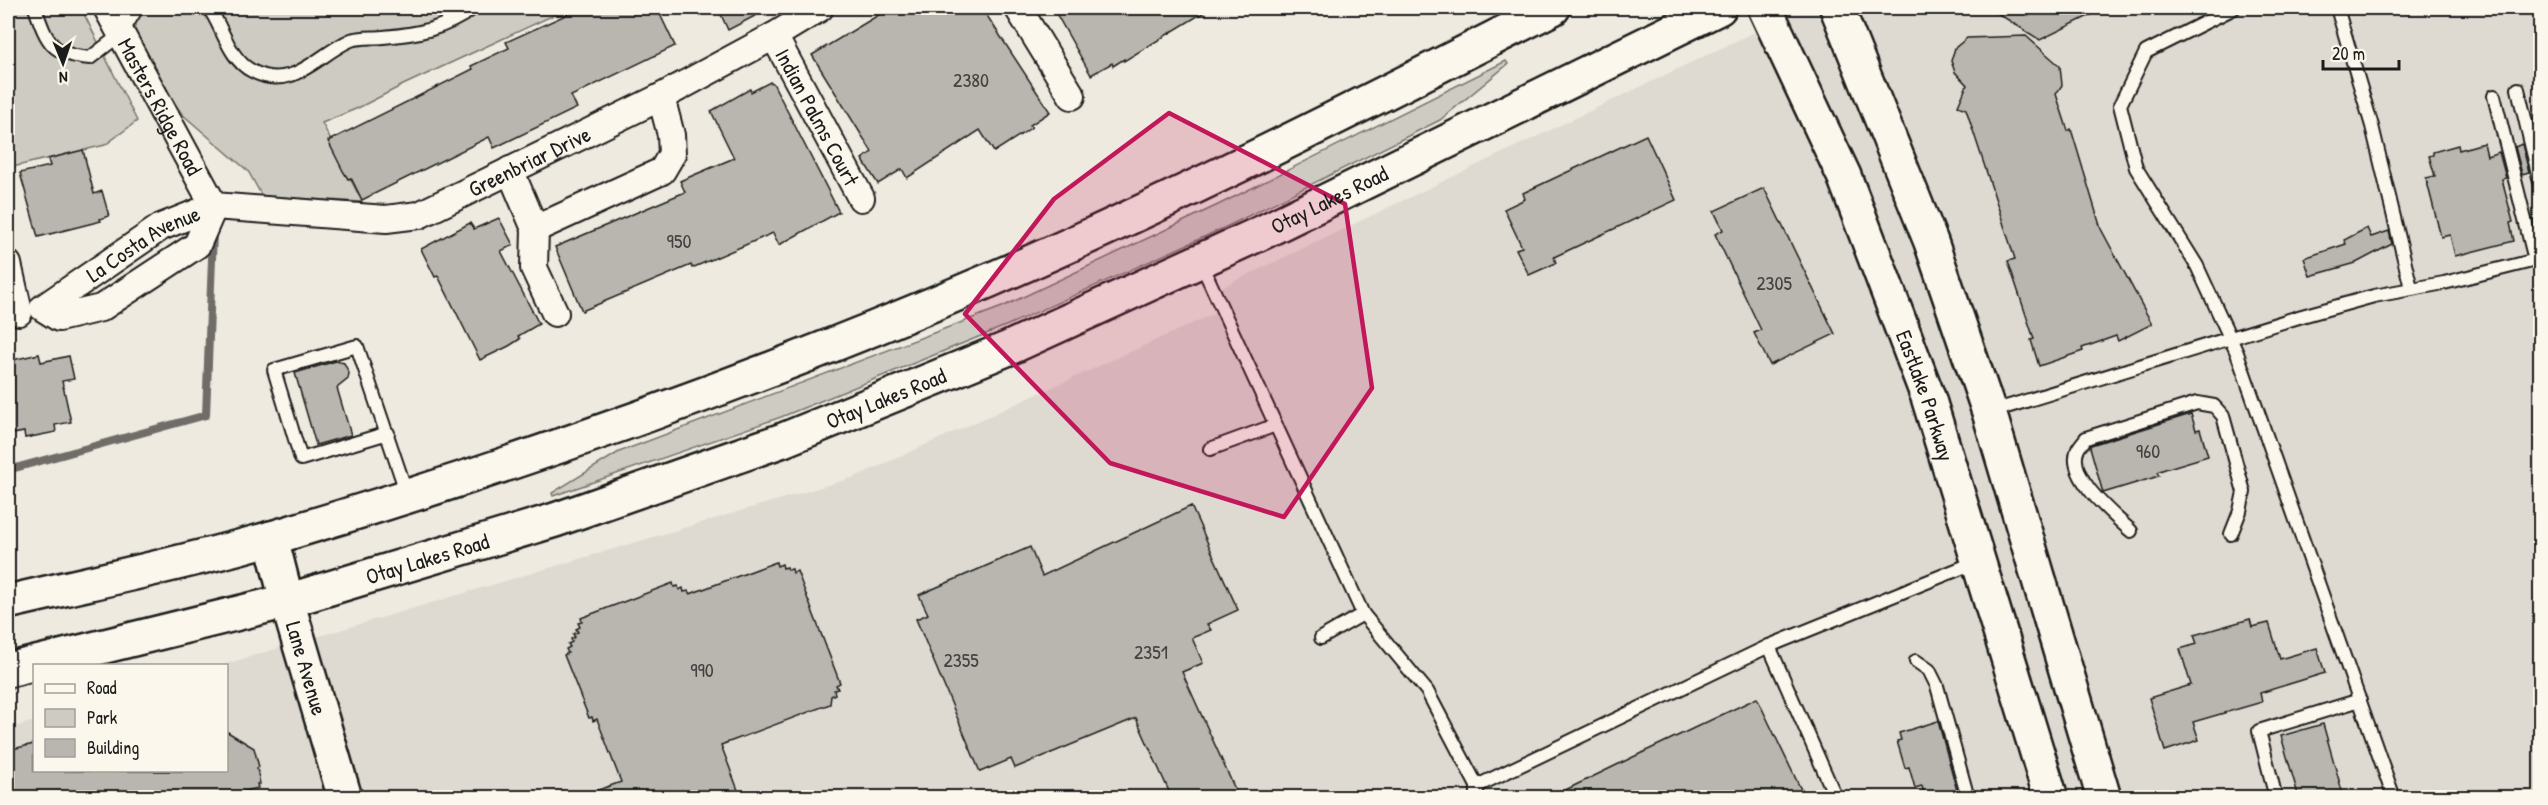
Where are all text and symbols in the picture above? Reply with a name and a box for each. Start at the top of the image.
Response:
north arrow [33,33,93,93]
street label: Masters Ridge Road [111,33,210,181]
scale bar [2323,33,2400,71]
text: 20 m [2332,41,2365,66]
street label: Indian Palms Court [768,43,867,191]
house number: 2380 [953,66,989,93]
text: N [58,67,68,89]
street label: Greenbriar Drive [463,119,596,204]
street label: Otay Lakes Road [1266,158,1393,241]
street label: La Costa Avenue [80,198,205,289]
house number: 950 [667,227,691,254]
house number: 2305 [1756,269,1792,296]
street label: Eastlake Parkway [1889,326,1962,465]
street label: Otay Lakes Road [821,360,951,436]
house number: 960 [2136,437,2160,464]
street label: Otay Lakes Road [362,526,493,591]
street label: Lane Avenue [279,618,335,719]
house number: 2351 [1134,638,1168,665]
house number: 2355 [943,646,979,673]
house number: 990 [690,656,714,683]
legend [33,664,228,772]
text: Road [87,675,117,700]
text: Park [87,705,118,730]
text: Building [87,735,139,760]

